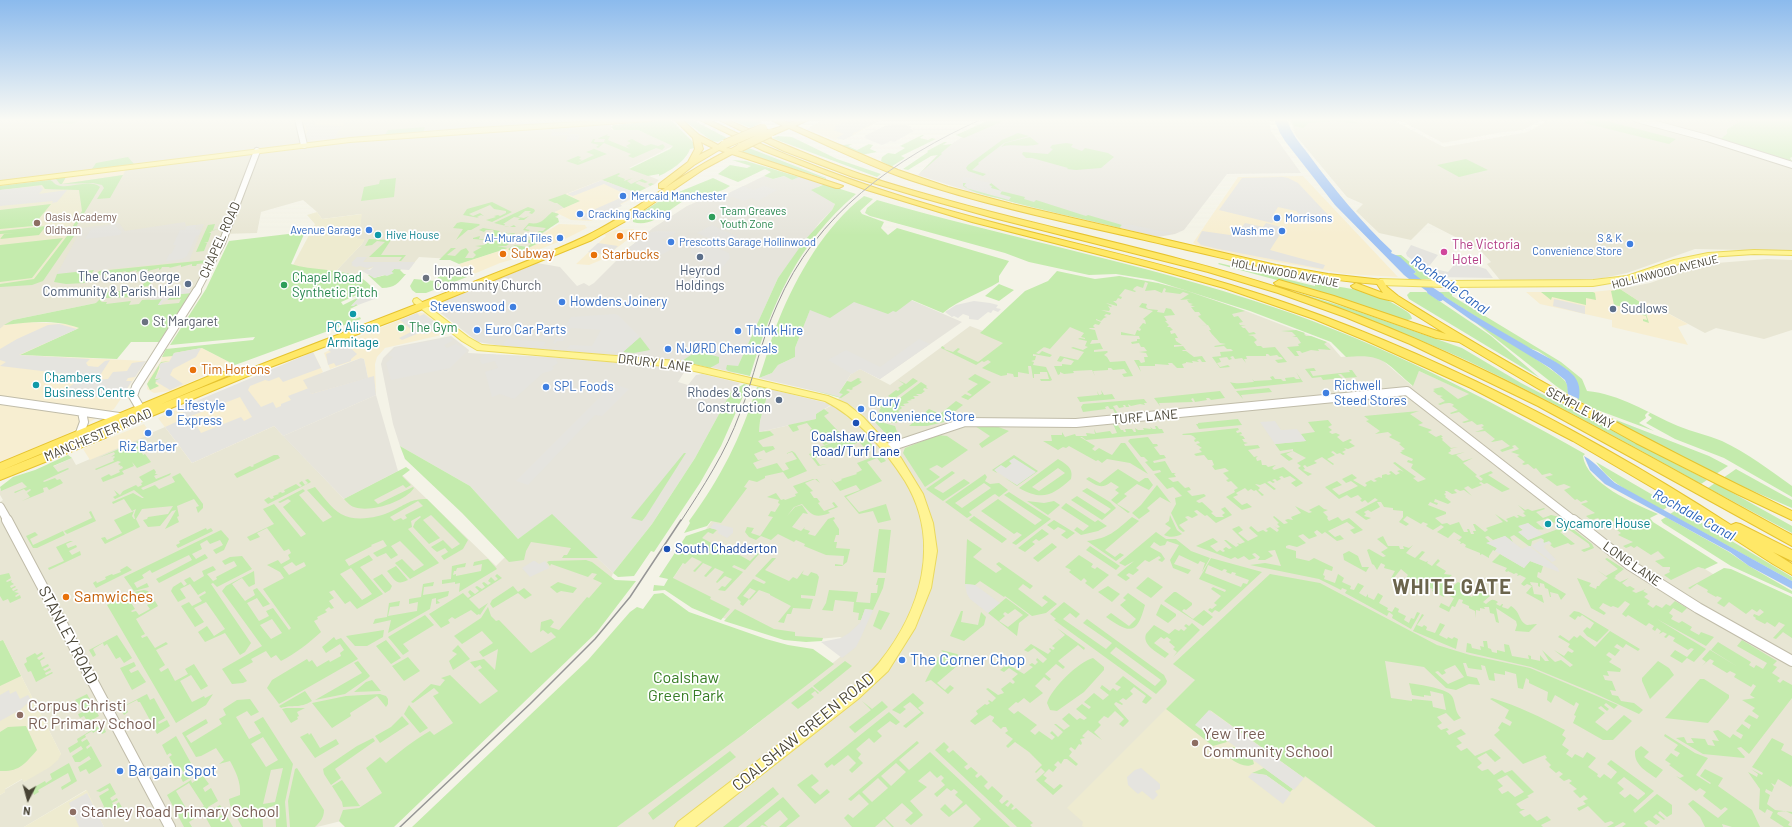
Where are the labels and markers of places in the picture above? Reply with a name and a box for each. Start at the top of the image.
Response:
place label: Mercaid Manchester [631,189,727,203]
marker: Mercaid Manchester [618,191,628,201]
place label: Team Greaves Youth Zone [720,204,786,230]
place label: Cracking Racking [588,207,671,221]
marker: Cracking Racking [575,209,585,219]
place label: Oasis Academy Oldham [45,210,117,236]
place label: Morrisons [1285,211,1332,225]
marker: Team Greaves Youth Zone [707,212,717,222]
marker: Morrisons [1272,213,1282,223]
marker: Oasis Academy Oldham [32,218,42,228]
place label: Avenue Garage [290,223,361,237]
place label: Wash me [1231,224,1274,238]
marker: Avenue Garage [364,225,374,235]
marker: Wash me [1277,226,1287,236]
place label: Hive House [386,228,439,242]
place label: KFC [628,229,648,243]
marker: Hive House [373,230,383,240]
place label: Al-Murad Tiles [484,231,552,245]
marker: KFC [615,231,625,241]
place label: S & K Convenience Store [1532,231,1622,257]
marker: Al-Murad Tiles [555,233,565,243]
place label: Prescotts Garage Hollinwood [679,235,816,249]
marker: Prescotts Garage Hollinwood [666,237,676,247]
place label: The Victoria Hotel [1452,237,1520,268]
marker: S & K Convenience Store [1625,239,1635,249]
place label: Subway [511,246,554,262]
place label: Starbucks [602,247,659,263]
marker: The Victoria Hotel [1439,247,1449,257]
marker: Subway [498,249,508,259]
marker: Starbucks [589,250,599,260]
marker: Heyrod Holdings [695,252,705,262]
place label: Impact Community Church [434,263,541,294]
place label: Heyrod Holdings [675,263,725,294]
place label: The Canon George Community & Parish Hall [42,269,180,300]
place label: Chapel Road Synthetic Pitch [292,270,378,301]
marker: Impact Community Church [421,273,431,283]
marker: The Canon George Community & Parish Hall [183,279,193,289]
marker: Chapel Road Synthetic Pitch [279,280,289,290]
place label: Howdens Joinery [570,294,667,310]
marker: Howdens Joinery [557,297,567,307]
place label: Stevenswood [430,299,505,315]
place label: Sudlows [1621,301,1668,317]
marker: Stevenswood [508,302,518,312]
marker: Sudlows [1608,304,1618,314]
marker: PC Alison Armitage [348,309,358,319]
place label: St Margaret [153,314,218,330]
marker: St Margaret [140,317,150,327]
place label: PC Alison Armitage [327,320,379,351]
place label: The Gym [409,320,458,336]
place label: Euro Car Parts [485,322,566,338]
marker: The Gym [396,323,406,333]
place label: Think Hire [746,323,803,339]
marker: Euro Car Parts [472,325,482,335]
marker: Think Hire [733,326,743,336]
place label: NJØRD Chemicals [676,341,777,357]
marker: NJØRD Chemicals [663,344,673,354]
place label: Tim Hortons [201,362,270,378]
marker: Tim Hortons [188,365,198,375]
place label: Chambers Business Centre [44,370,135,401]
place label: Richwell Steed Stores [1334,378,1407,409]
place label: SPL Foods [554,379,614,395]
marker: Chambers Business Centre [31,380,41,390]
marker: SPL Foods [541,382,551,392]
place label: Rhodes & Sons Construction [687,385,771,416]
marker: Richwell Steed Stores [1321,388,1331,398]
place label: Drury Convenience Store [869,394,975,425]
marker: Rhodes & Sons Construction [774,395,784,405]
place label: Lifestyle Express [177,398,225,429]
marker: Drury Convenience Store [856,404,866,414]
marker: Lifestyle Express [164,408,174,418]
marker: Coalshaw Green Road/Turf Lane [851,418,861,428]
marker: Riz Barber [143,428,153,438]
place label: Coalshaw Green Road/Turf Lane [811,429,901,460]
place label: Riz Barber [119,439,177,455]
place label: Sycamore House [1556,516,1650,532]
marker: Sycamore House [1543,519,1553,529]
place label: South Chadderton [675,541,777,557]
marker: South Chadderton [662,544,672,554]
place label: Samwiches [74,587,153,607]
marker: Samwiches [61,592,71,602]
place label: The Corner Chop [910,650,1025,670]
marker: The Corner Chop [897,655,907,665]
place label: Corpus Christi RC Primary School [28,696,156,734]
marker: Corpus Christi RC Primary School [15,710,25,720]
place label: Yew Tree Community School [1203,724,1333,762]
marker: Yew Tree Community School [1190,738,1200,748]
place label: Bargain Spot [128,761,217,781]
marker: Bargain Spot [115,766,125,776]
place label: Stanley Road Primary School [81,802,279,822]
marker: Stanley Road Primary School [68,807,78,817]

